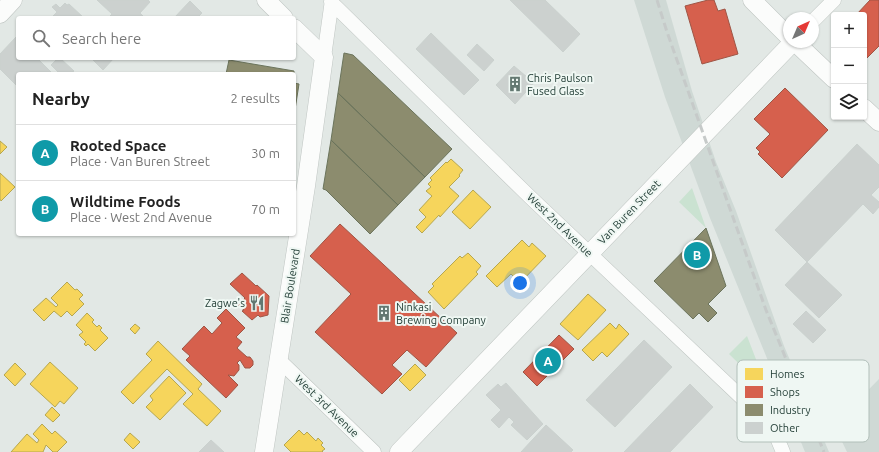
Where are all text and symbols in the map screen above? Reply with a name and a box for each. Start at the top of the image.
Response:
north arrow [783,12,819,48]
map controls [831,12,867,120]
button: + [831,12,867,48]
search box [16,16,296,60]
icon: search [30,27,52,49]
text: Search here [62,30,141,47]
button: − [831,48,867,84]
place label: Chris Paulson Fused Glass [527,72,593,97]
building icon: Chris Paulson Fused Glass [506,75,524,93]
button: layers [831,84,867,120]
text: Nearby [32,89,90,108]
text: 2 results [230,91,280,105]
text: Rooted Space [70,137,166,154]
text: A [40,146,50,160]
text: 30 m [251,146,280,160]
text: Place · Van Buren Street [70,154,210,168]
street label: Van Buren Street [595,177,663,246]
street label: West 2nd Avenue [525,191,595,259]
text: Wildtime Foods [70,193,181,210]
text: B [41,202,49,216]
text: 70 m [251,202,280,216]
text: Place · West 2nd Avenue [70,210,212,224]
pin: B [684,240,710,270]
street label: Blair Boulevard [278,248,302,324]
your location [510,273,530,293]
restaurant icon: Zagwe's [248,294,266,312]
place label: Zagwe's [205,297,245,309]
place label: Ninkasi Brewing Company [396,301,486,326]
building icon: Ninkasi Brewing Company [375,304,393,322]
pin: A [535,346,561,376]
legend [737,360,869,442]
text: Homes [770,368,805,380]
street label: West 3rd Avenue [293,372,361,440]
text: Shops [770,386,800,398]
text: Industry [770,404,811,416]
text: Other [770,422,800,434]

